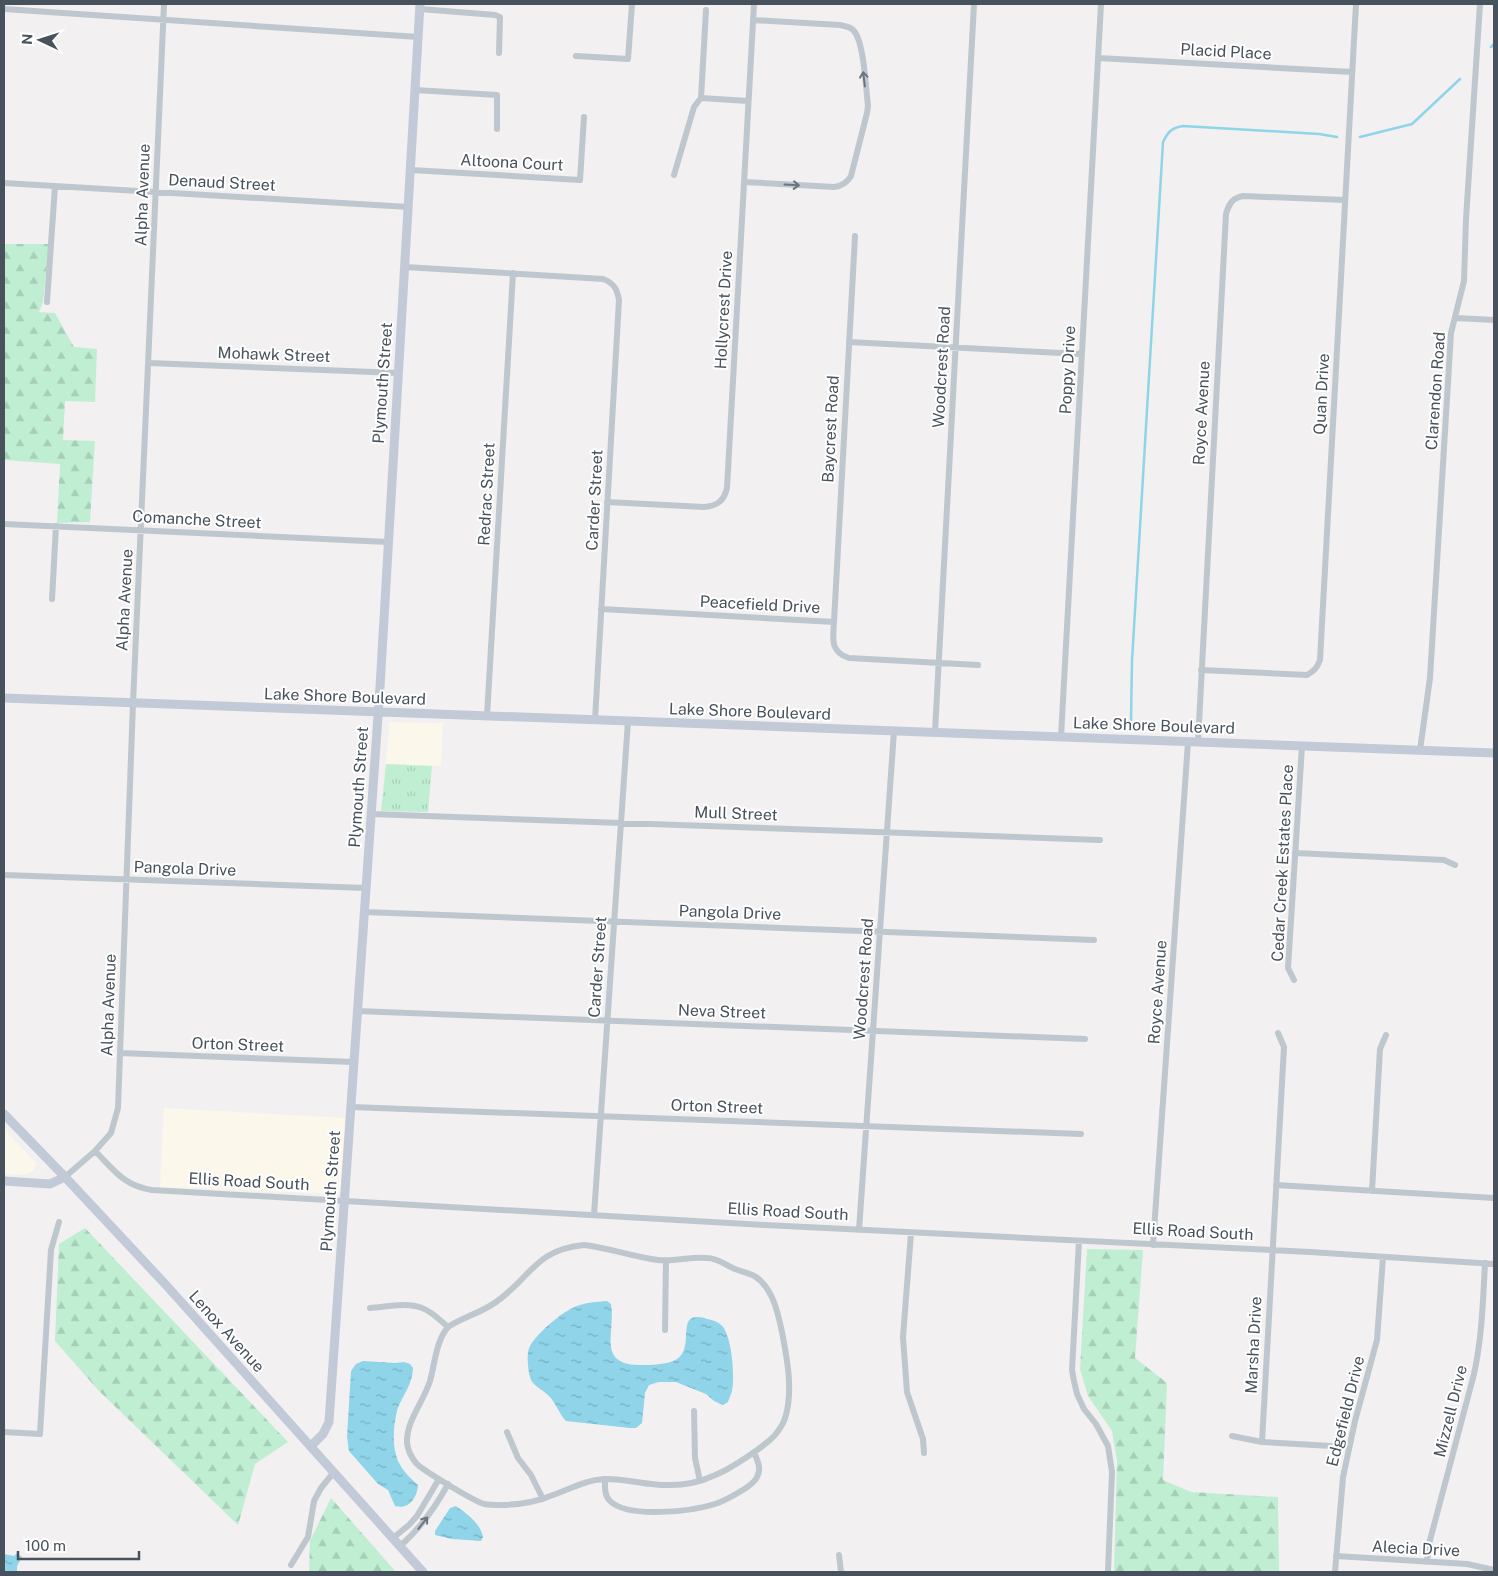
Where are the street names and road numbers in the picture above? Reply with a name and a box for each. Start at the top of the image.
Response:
street label: Placid Place [1180,40,1272,63]
street label: Alpha Avenue [131,143,154,247]
street label: Altoona Court [460,150,564,175]
street label: Denaud Street [168,170,276,195]
street label: Hollycrest Drive [711,250,736,370]
street label: Woodcrest Road [929,306,954,428]
street label: Plymouth Street [369,322,396,444]
street label: Poppy Drive [1056,325,1079,415]
street label: Clarendon Road [1422,331,1449,451]
street label: Mohawk Street [217,343,331,366]
street label: Quan Drive [1310,353,1333,435]
street label: Royce Avenue [1189,360,1214,466]
street label: Baycrest Road [818,375,843,483]
street label: Redrac Street [474,442,499,546]
street label: Carder Street [582,449,607,551]
street label: Comanche Street [132,507,262,532]
street label: Alpha Avenue [112,548,137,652]
street label: Peacefield Drive [699,592,821,617]
street label: Lake Shore Boulevard [264,684,426,709]
street label: Lake Shore Boulevard [669,699,831,724]
street label: Lake Shore Boulevard [1073,713,1235,738]
street label: Plymouth Street [345,726,372,848]
street label: Cedar Creek Estates Place [1268,764,1297,962]
street label: Mull Street [694,803,778,824]
street label: Pangola Drive [133,857,237,880]
street label: Pangola Drive [678,901,782,924]
street label: Carder Street [584,916,611,1018]
street label: Woodcrest Road [850,918,877,1040]
street label: Royce Avenue [1144,939,1171,1045]
street label: Alpha Avenue [97,953,120,1057]
street label: Neva Street [678,1000,766,1023]
street label: Orton Street [191,1033,285,1056]
street label: Orton Street [670,1095,764,1118]
street label: Plymouth Street [317,1130,344,1252]
street label: Ellis Road South [188,1169,310,1194]
street label: Ellis Road South [727,1199,849,1224]
street label: Ellis Road South [1132,1219,1254,1244]
street label: Lenox Avenue [185,1286,268,1376]
street label: Marsha Drive [1241,1296,1266,1394]
street label: Edgefield Drive [1323,1354,1368,1468]
street label: Mizzell Drive [1430,1363,1471,1459]
street label: Alecia Drive [1371,1537,1461,1560]

